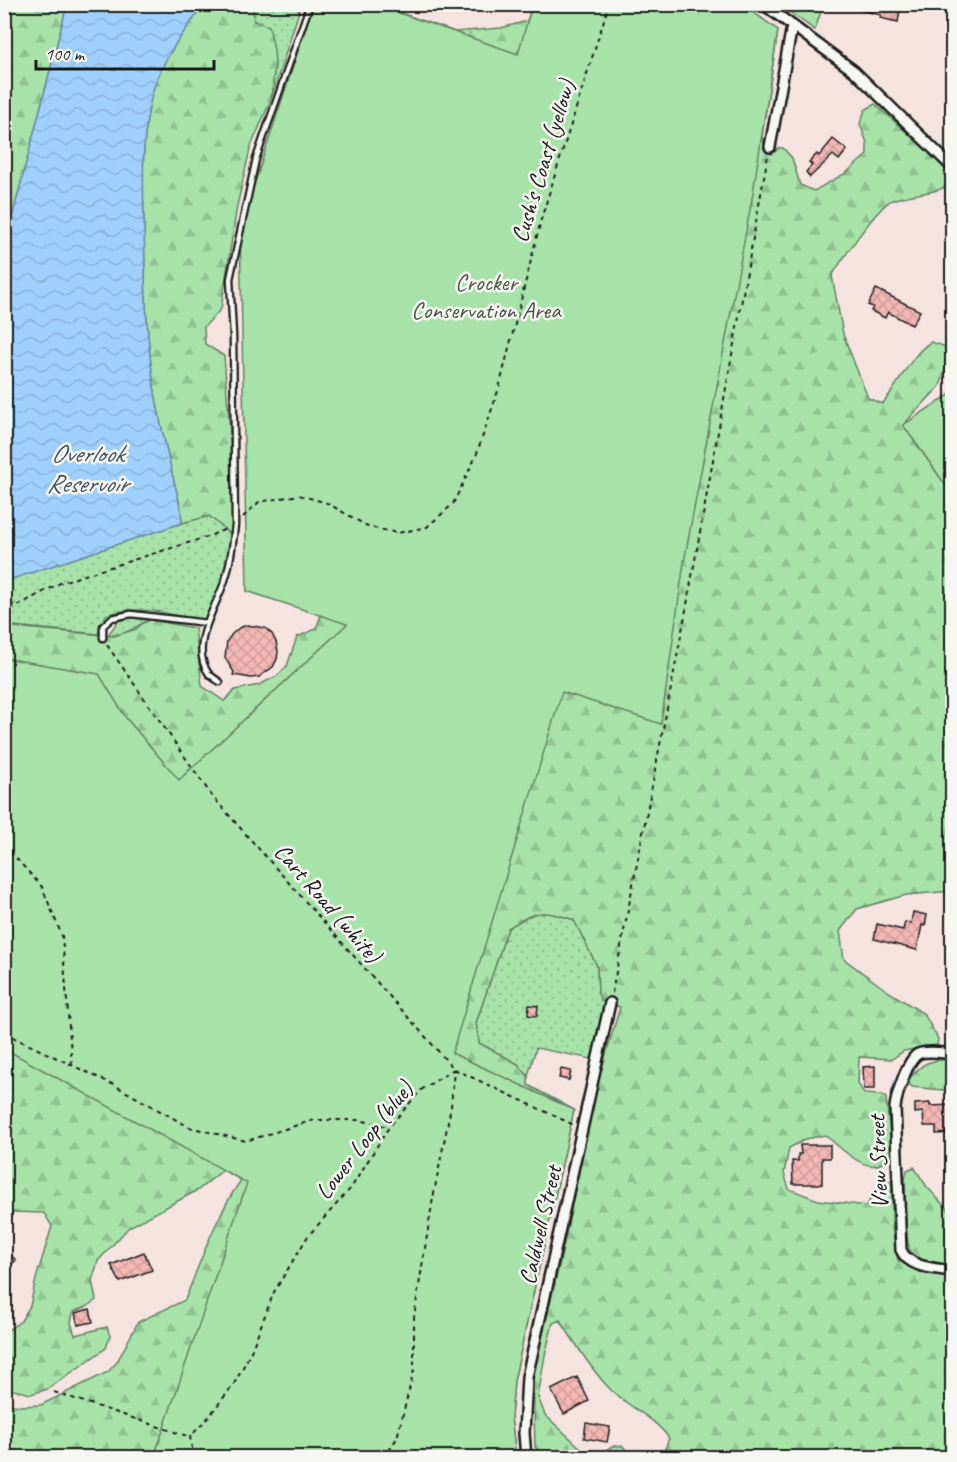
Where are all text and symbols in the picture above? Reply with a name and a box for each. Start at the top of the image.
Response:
scale bar [36,33,214,71]
text: 100 m [45,43,86,65]
street label: Cush's Coast (yellow) [504,75,582,246]
park label: Crocker Conservation Area [411,267,562,325]
water label: Overlook Reservoir [47,437,132,500]
street label: Cart Road (white) [268,837,389,970]
street label: Lower Loop (blue) [308,1074,420,1205]
street label: View Street [861,1112,895,1210]
street label: Caldwell Street [512,1161,569,1287]

